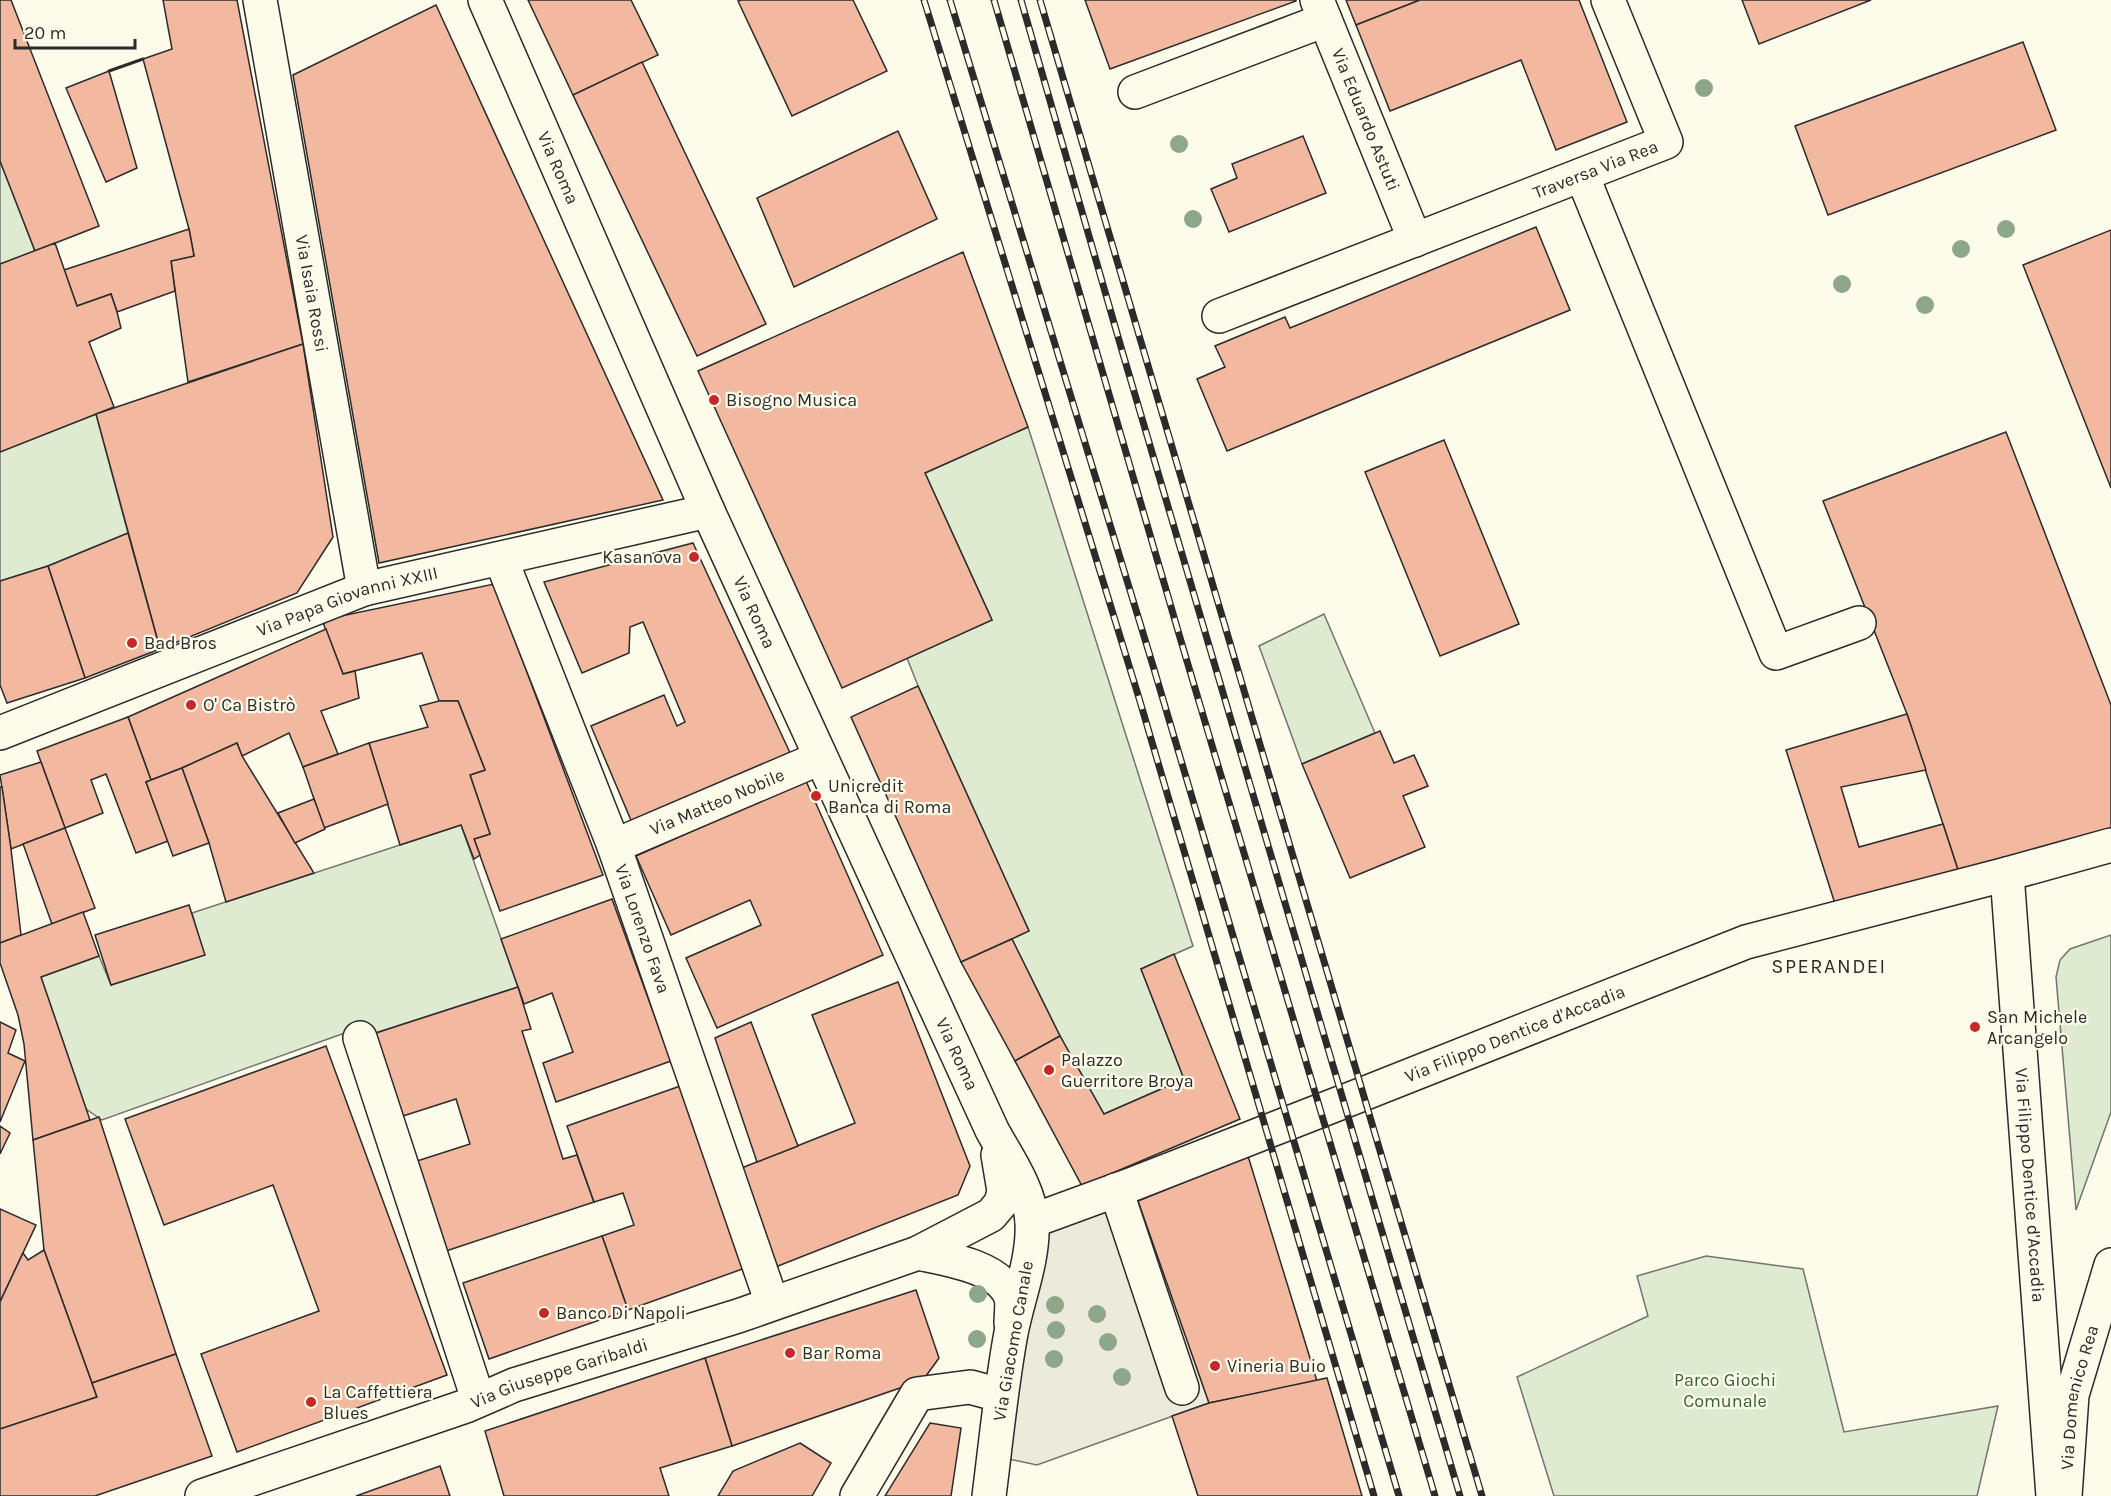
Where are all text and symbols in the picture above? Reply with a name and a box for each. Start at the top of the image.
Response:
scale bar [15,12,135,50]
text: 20 m [24,22,66,44]
street label: Via Eduardo Astuti [1327,45,1405,194]
street label: Via Roma [533,128,584,208]
street label: Traversa Via Rea [1530,135,1661,204]
street label: Via Isaia Rossi [291,233,333,354]
place label: Bisogno Musica [726,389,857,411]
marker: Bisogno Musica [707,393,721,407]
place label: Kasanova [602,546,682,568]
marker: Kasanova [687,550,701,564]
street label: Via Papa Giovanni XXIII [254,562,440,641]
street label: Via Roma [728,573,781,652]
place label: Bad Bros [144,632,217,654]
marker: Bad Bros [125,636,139,650]
place label: O' Ca Bistrò [203,694,296,716]
marker: O' Ca Bistrò [184,698,198,712]
street label: Via Matteo Nobile [646,764,788,840]
place label: Unicredit Banca di Roma [828,775,951,818]
marker: Unicredit Banca di Roma [809,789,823,803]
street label: Via Lorenzo Fava [610,861,675,996]
district label: SPERANDEI [1771,955,1887,978]
street label: Via Filippo Dentice d'Accadia [1402,980,1628,1087]
place label: San Michele Arcangelo [1987,1006,2087,1049]
street label: Via Roma [931,1014,983,1094]
marker: San Michele Arcangelo [1968,1020,1982,1034]
place label: Palazzo Guerritore Broya [1061,1049,1194,1092]
marker: Palazzo Guerritore Broya [1042,1063,1056,1077]
street label: Via Filippo Dentice d'Accadia [2010,1067,2050,1303]
street label: Via Giacomo Canale [988,1259,1038,1423]
place label: Banco Di Napoli [556,1302,686,1324]
marker: Banco Di Napoli [537,1306,551,1320]
street label: Via Domenico Rea [2056,1322,2103,1471]
street label: Via Giuseppe Garibaldi [467,1333,651,1414]
place label: Bar Roma [802,1342,882,1364]
marker: Bar Roma [783,1346,797,1360]
place label: Vineria Buio [1227,1355,1326,1377]
marker: Vineria Buio [1208,1359,1222,1373]
park label: Parco Giochi Comunale [1674,1369,1776,1412]
place label: La Caffettiera Blues [323,1381,433,1424]
marker: La Caffettiera Blues [304,1395,318,1409]

